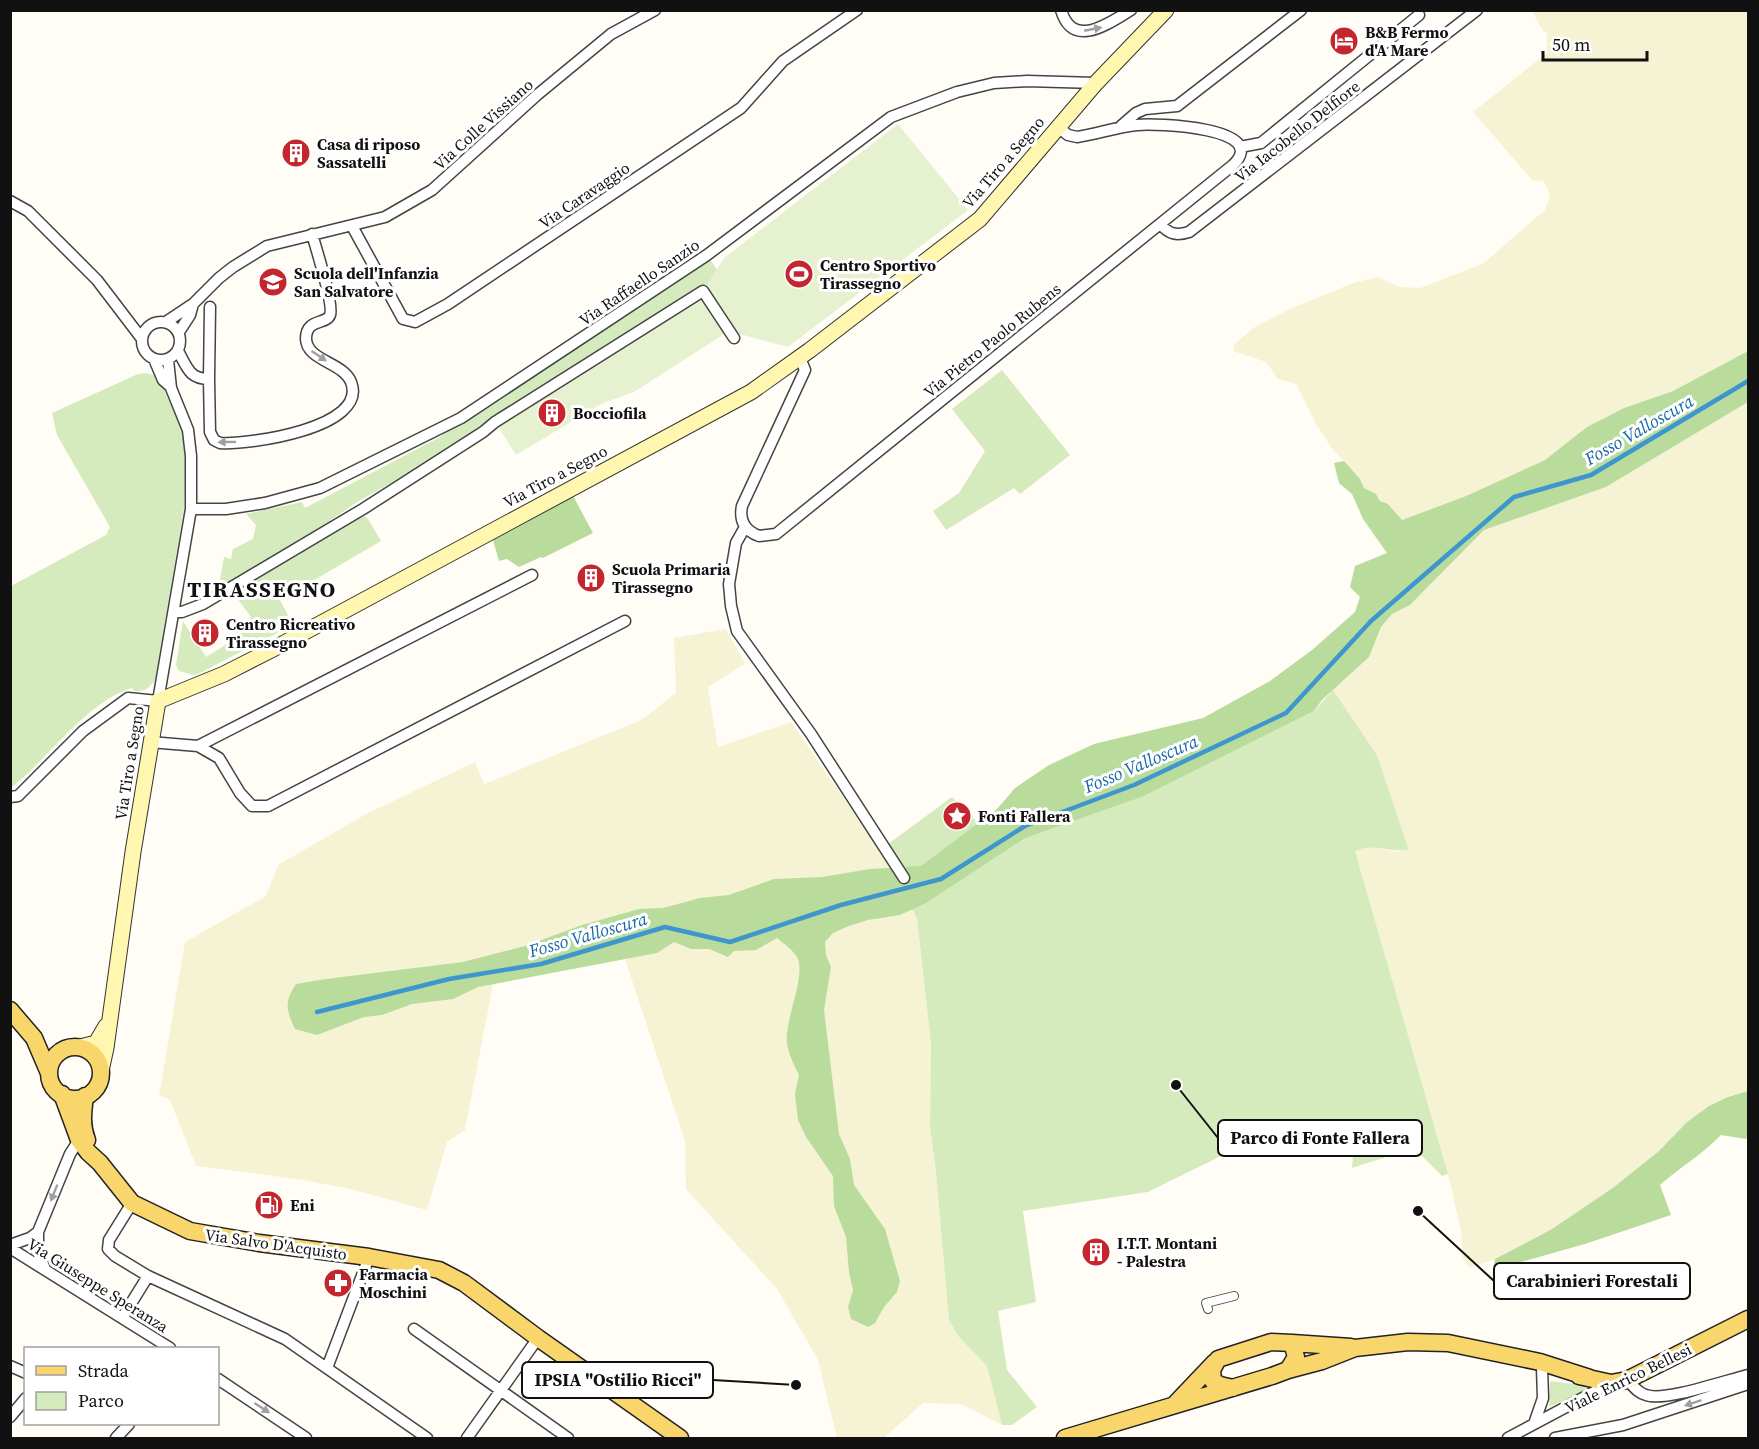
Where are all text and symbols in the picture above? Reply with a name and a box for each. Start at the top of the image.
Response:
place label: B&B Fermo d'A Mare [1365,21,1449,61]
one-way arrow [1084,24,1103,33]
scale bar [1543,24,1646,62]
hotel icon: B&B Fermo d'A Mare [1328,25,1360,57]
text: 50 m [1552,32,1590,57]
street label: Via Colle Vissiano [428,73,538,175]
street label: Via Iacobello Delfiore [1230,75,1364,187]
street label: Via Tiro a Segno [957,111,1049,213]
place label: Casa di riposo Sassatelli [317,133,420,173]
building icon: Casa di riposo Sassatelli [280,137,312,169]
street label: Via Caravaggio [534,156,634,234]
street label: Via Raffaello Sanzio [574,233,704,331]
place label: Centro Sportivo Tirassegno [820,254,936,294]
sports icon: Centro Sportivo Tirassegno [783,258,815,290]
place label: Scuola dell'Infanzia San Salvatore [294,262,439,302]
school or university icon: Scuola dell'Infanzia San Salvatore [257,266,289,298]
street label: Via Pietro Paolo Rubens [919,278,1065,402]
one-way arrow [311,350,327,362]
water label: Fosso Valloscura [1579,388,1698,471]
building icon: Bocciofila [536,397,568,429]
place label: Bocciofila [573,402,647,424]
one-way arrow [218,437,237,447]
street label: Via Tiro a Segno [499,439,611,513]
place label: Scuola Primaria Tirassegno [612,558,731,598]
building icon: Scuola Primaria Tirassegno [575,562,607,594]
district label: TIRASSEGNO [187,574,337,604]
place label: Centro Ricreativo Tirassegno [226,613,355,653]
building icon: Centro Ricreativo Tirassegno [189,617,221,649]
street label: Via Tiro a Segno [109,704,149,822]
water label: Fosso Valloscura [1079,728,1202,799]
place icon: Fonti Fallera [941,800,973,832]
place label: Fonti Fallera [978,805,1071,827]
water label: Fosso Valloscura [525,906,650,964]
callout: Parco di Fonte Fallera [1218,1120,1422,1156]
text: Parco di Fonte Fallera [1230,1125,1410,1150]
one-way arrow [49,1184,58,1202]
fuel station icon: Eni [253,1189,285,1221]
place label: Eni [290,1194,314,1216]
street label: Via Salvo D'Acquisto [204,1223,349,1265]
place label: I.T.T. Montani - Palestra [1117,1232,1217,1272]
street label: Via Giuseppe Speranza [23,1233,173,1338]
building icon: I.T.T. Montani - Palestra [1080,1236,1112,1268]
place label: Farmacia Moschini [359,1263,428,1303]
callout: Carabinieri Forestali [1494,1263,1690,1299]
pharmacy icon: Farmacia Moschini [322,1267,354,1299]
text: Carabinieri Forestali [1506,1268,1678,1293]
street label: Viale Enrico Bellesi [1561,1338,1695,1418]
legend [24,1347,219,1425]
text: Strada [78,1358,129,1383]
callout: IPSIA "Ostilio Ricci" [522,1362,713,1398]
text: IPSIA "Ostilio Ricci" [534,1367,702,1392]
text: Parco [78,1388,124,1413]
one-way arrow [1684,1399,1702,1409]
one-way arrow [254,1403,270,1414]

